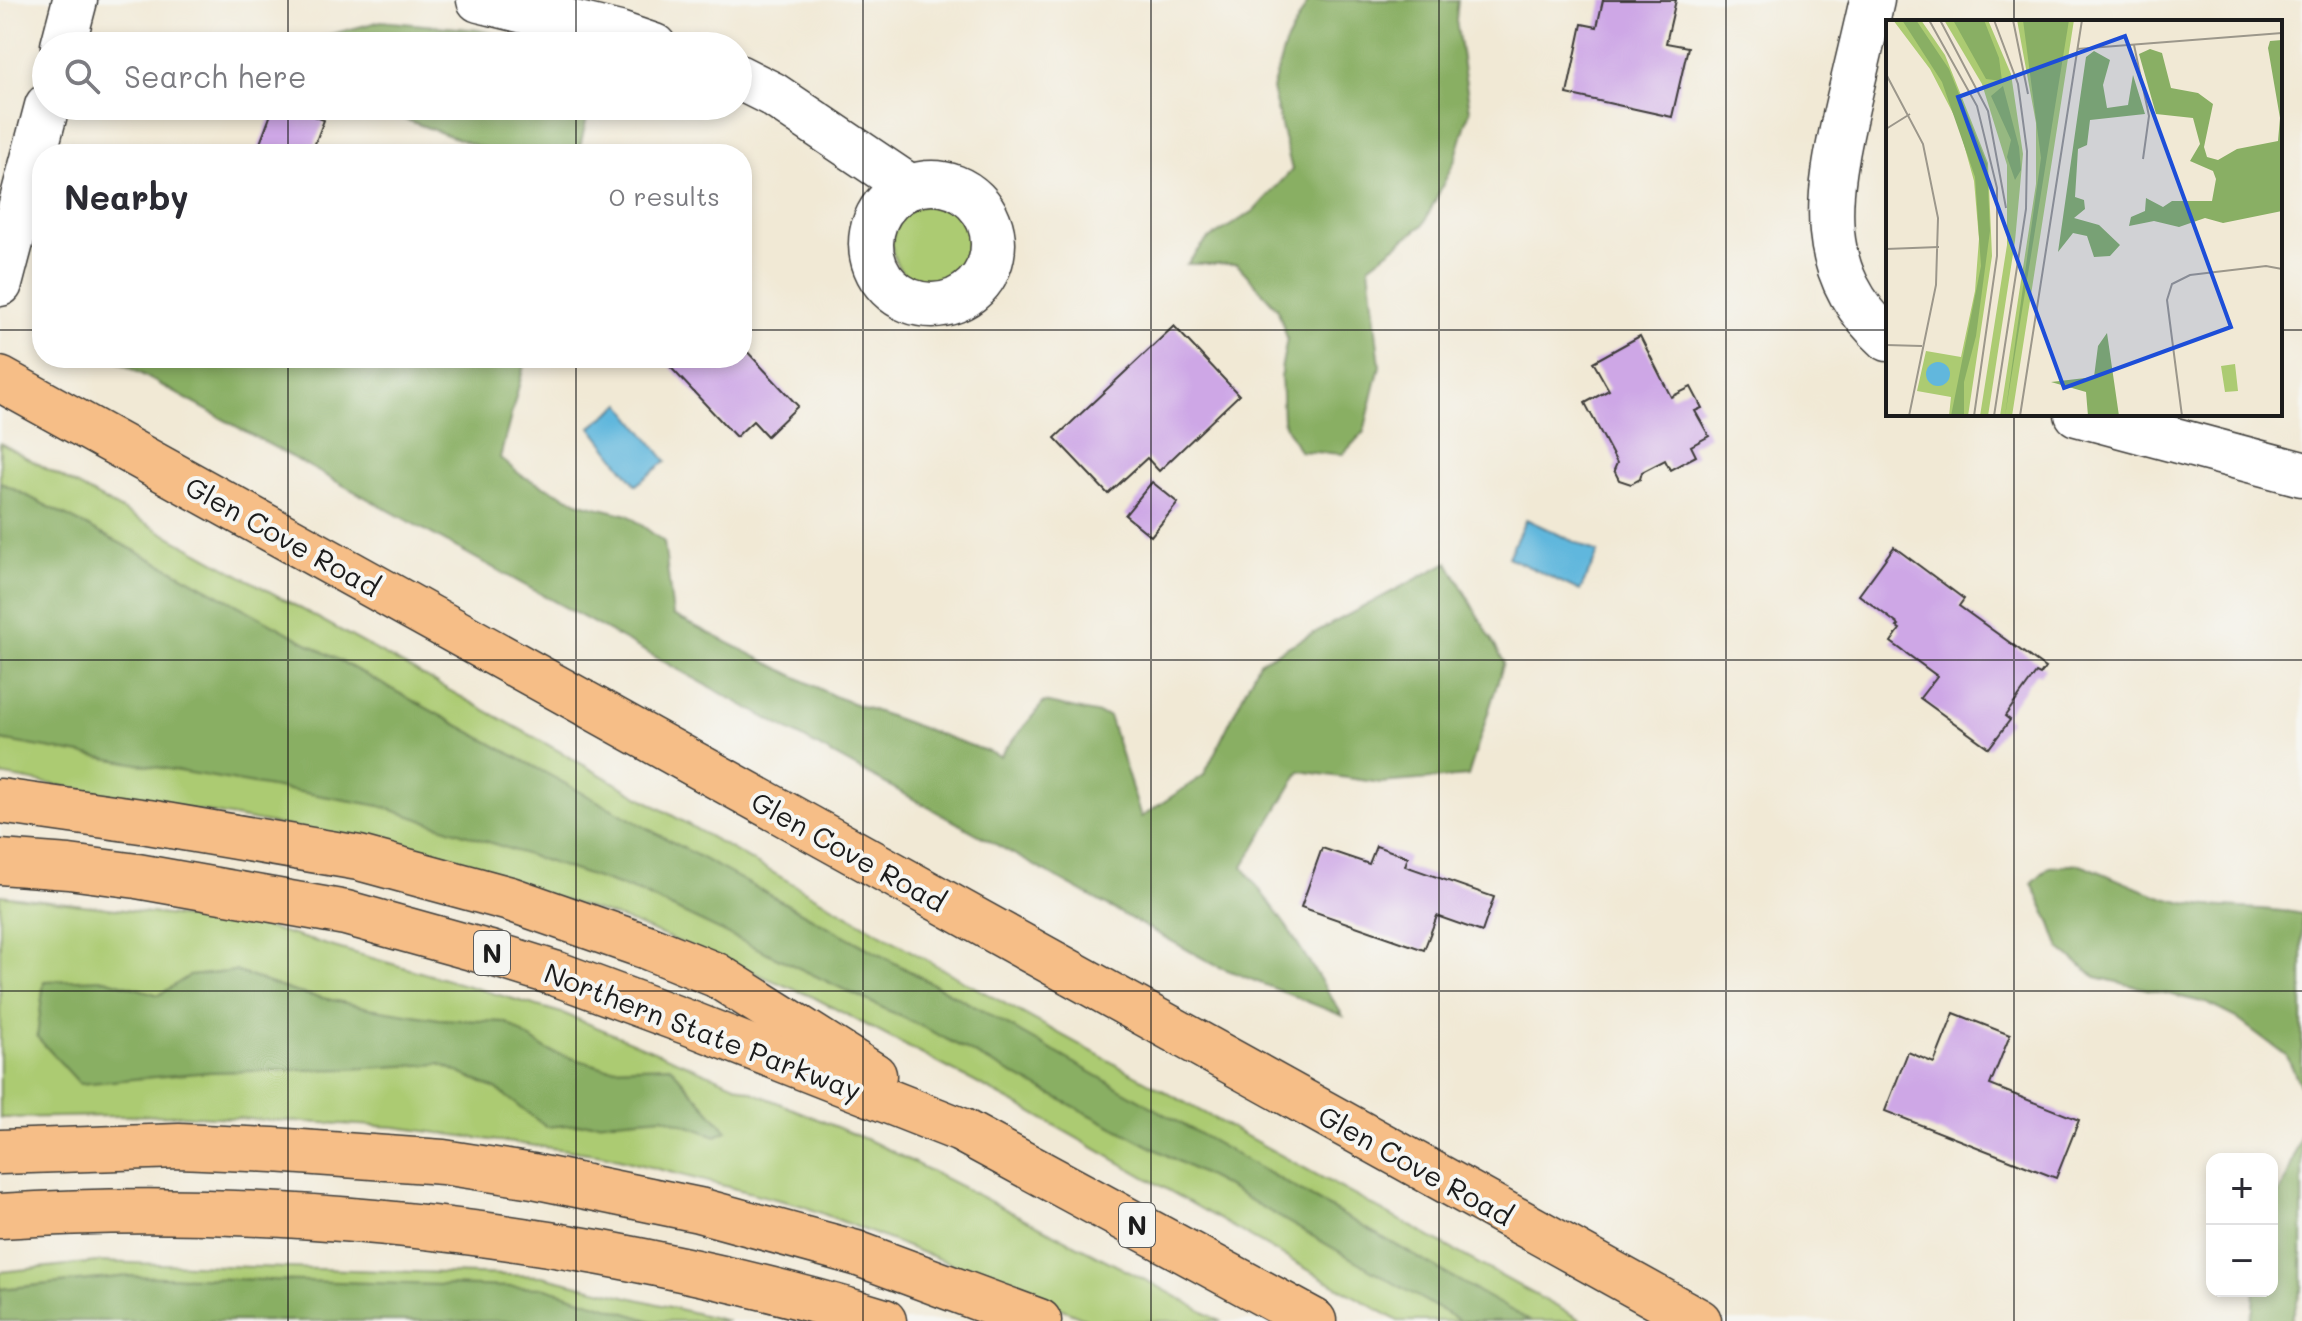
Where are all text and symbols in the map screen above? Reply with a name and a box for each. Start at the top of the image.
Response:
inset map [1886,20,2282,416]
search box [32,32,752,120]
icon: search [60,54,104,98]
text: Search here [124,56,307,96]
text: Nearby [64,174,189,219]
text: 0 results [609,179,720,213]
street label: Glen Cove Road [179,468,387,604]
street label: Glen Cove Road [745,783,953,919]
road number: N [474,931,510,975]
street label: Northern State Parkway [539,954,867,1108]
street label: Glen Cove Road [1312,1097,1520,1233]
map controls [2206,1153,2278,1297]
button: + [2206,1153,2278,1225]
road number: N [1119,1203,1155,1247]
button: − [2206,1225,2278,1297]

